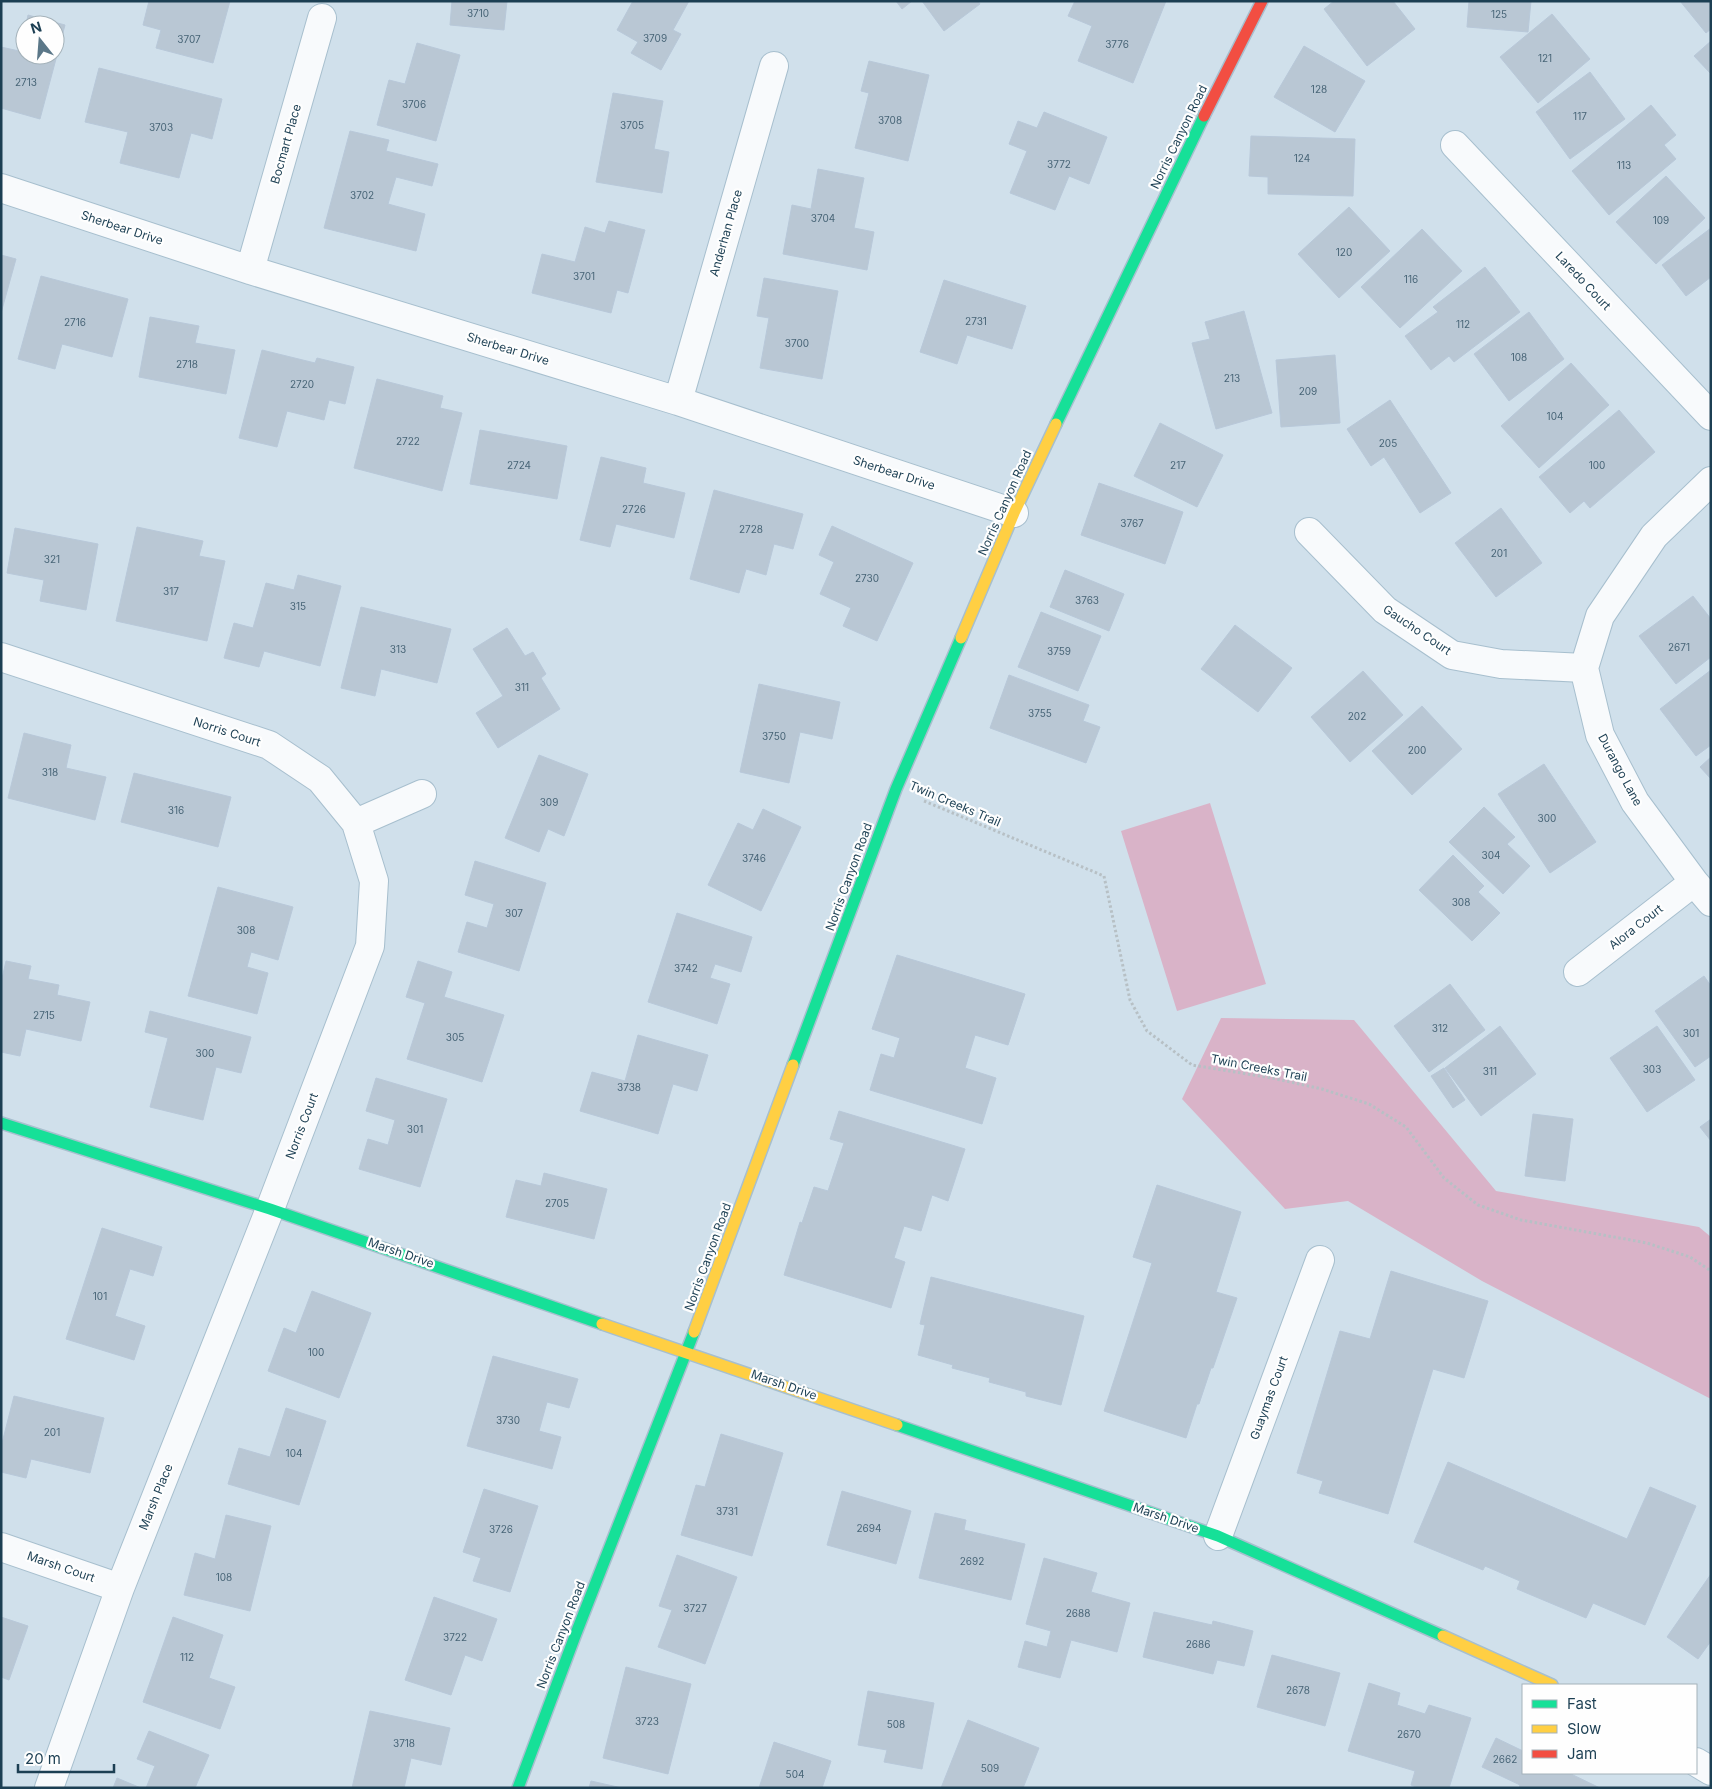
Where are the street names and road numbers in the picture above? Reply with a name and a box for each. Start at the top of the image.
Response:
street label: Norris Canyon Road [1147,82,1210,191]
street label: Bocmart Place [267,102,304,185]
street label: Anderhan Place [706,188,745,278]
street label: Sherbear Drive [79,207,165,248]
street label: Laredo Court [1552,248,1614,313]
street label: Sherbear Drive [465,329,551,368]
street label: Norris Canyon Road [975,448,1035,558]
street label: Sherbear Drive [851,452,937,493]
street label: Gaucho Court [1380,601,1454,658]
street label: Norris Court [192,714,263,749]
street label: Durango Lane [1595,731,1646,808]
street label: Twin Creeks Trail [907,778,1003,830]
street label: Norris Canyon Road [822,821,875,933]
street label: Alora Court [1606,901,1666,952]
street label: Twin Creeks Trail [1210,1051,1308,1084]
street label: Norris Court [282,1090,321,1161]
street label: Norris Canyon Road [681,1201,734,1313]
street label: Marsh Drive [366,1234,436,1271]
street label: Guaymas Court [1246,1354,1291,1442]
street label: Marsh Drive [749,1366,819,1403]
street label: Marsh Place [135,1462,176,1532]
street label: Marsh Drive [1131,1499,1201,1536]
street label: Marsh Court [25,1548,97,1585]
street label: Norris Canyon Road [533,1579,588,1691]

